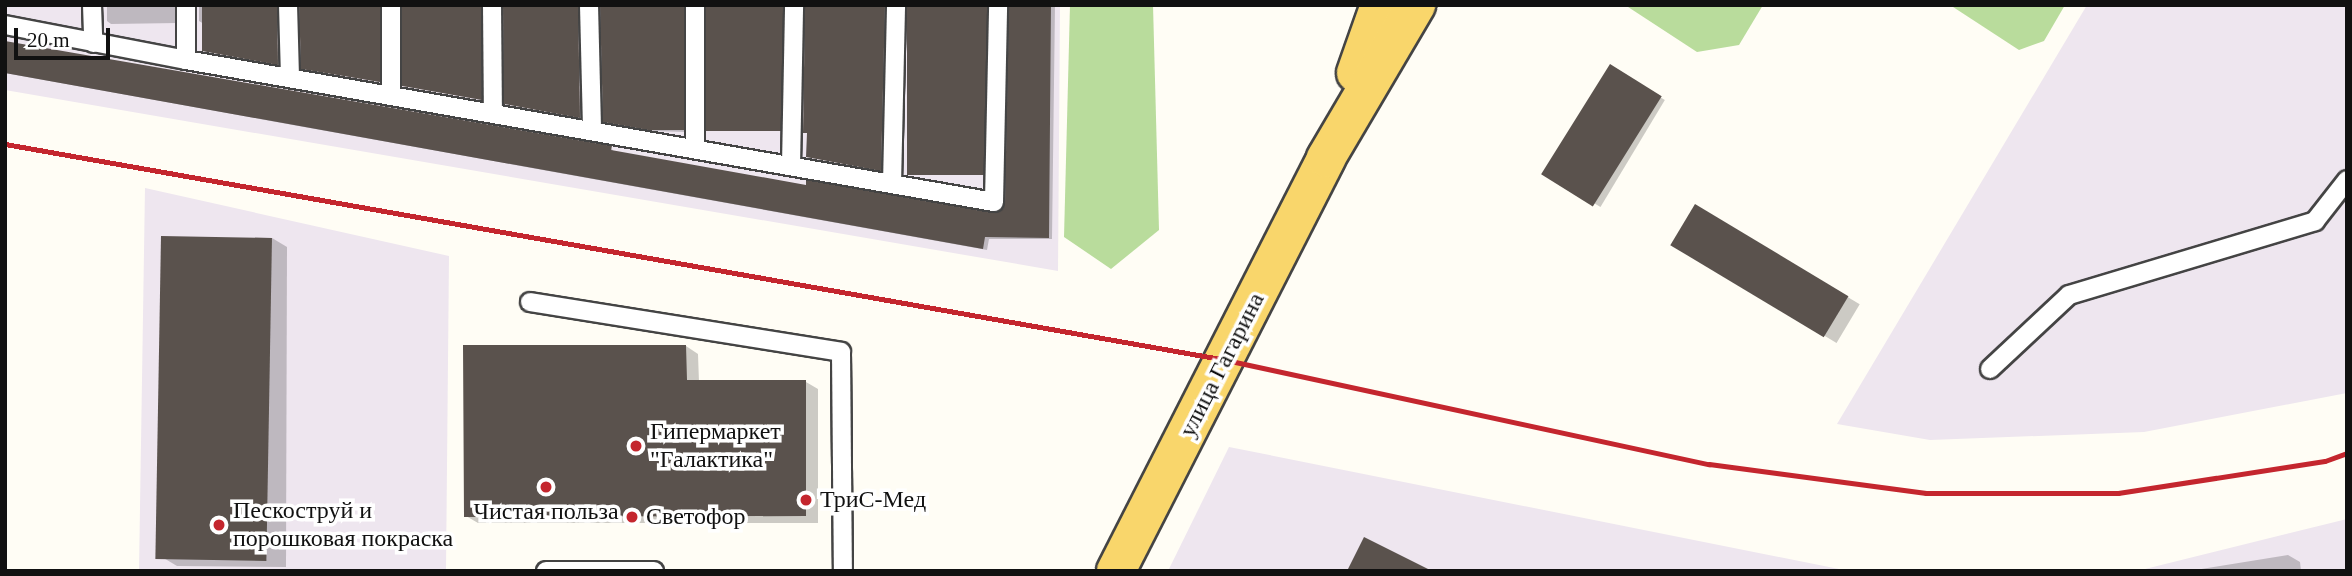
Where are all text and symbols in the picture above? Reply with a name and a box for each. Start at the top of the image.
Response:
scale bar [18,14,114,58]
text: 20 m [27,28,70,52]
street label: улица Гагарина [1173,288,1271,442]
place label: Гипермаркет "Галактика" [650,418,781,474]
marker: Гипермаркет "Галактика" [628,438,644,454]
marker: Чистая польза [538,479,554,495]
place label: ТриС-Мед [820,486,926,514]
marker: ТриС-Мед [798,492,814,508]
place label: Пескоструй и порошковая покраска [233,497,453,553]
place label: Чистая польза [473,498,619,526]
place label: Светофор [646,503,746,531]
marker: Светофор [624,509,640,525]
marker: Пескоструй и порошковая покраска [211,517,227,533]

